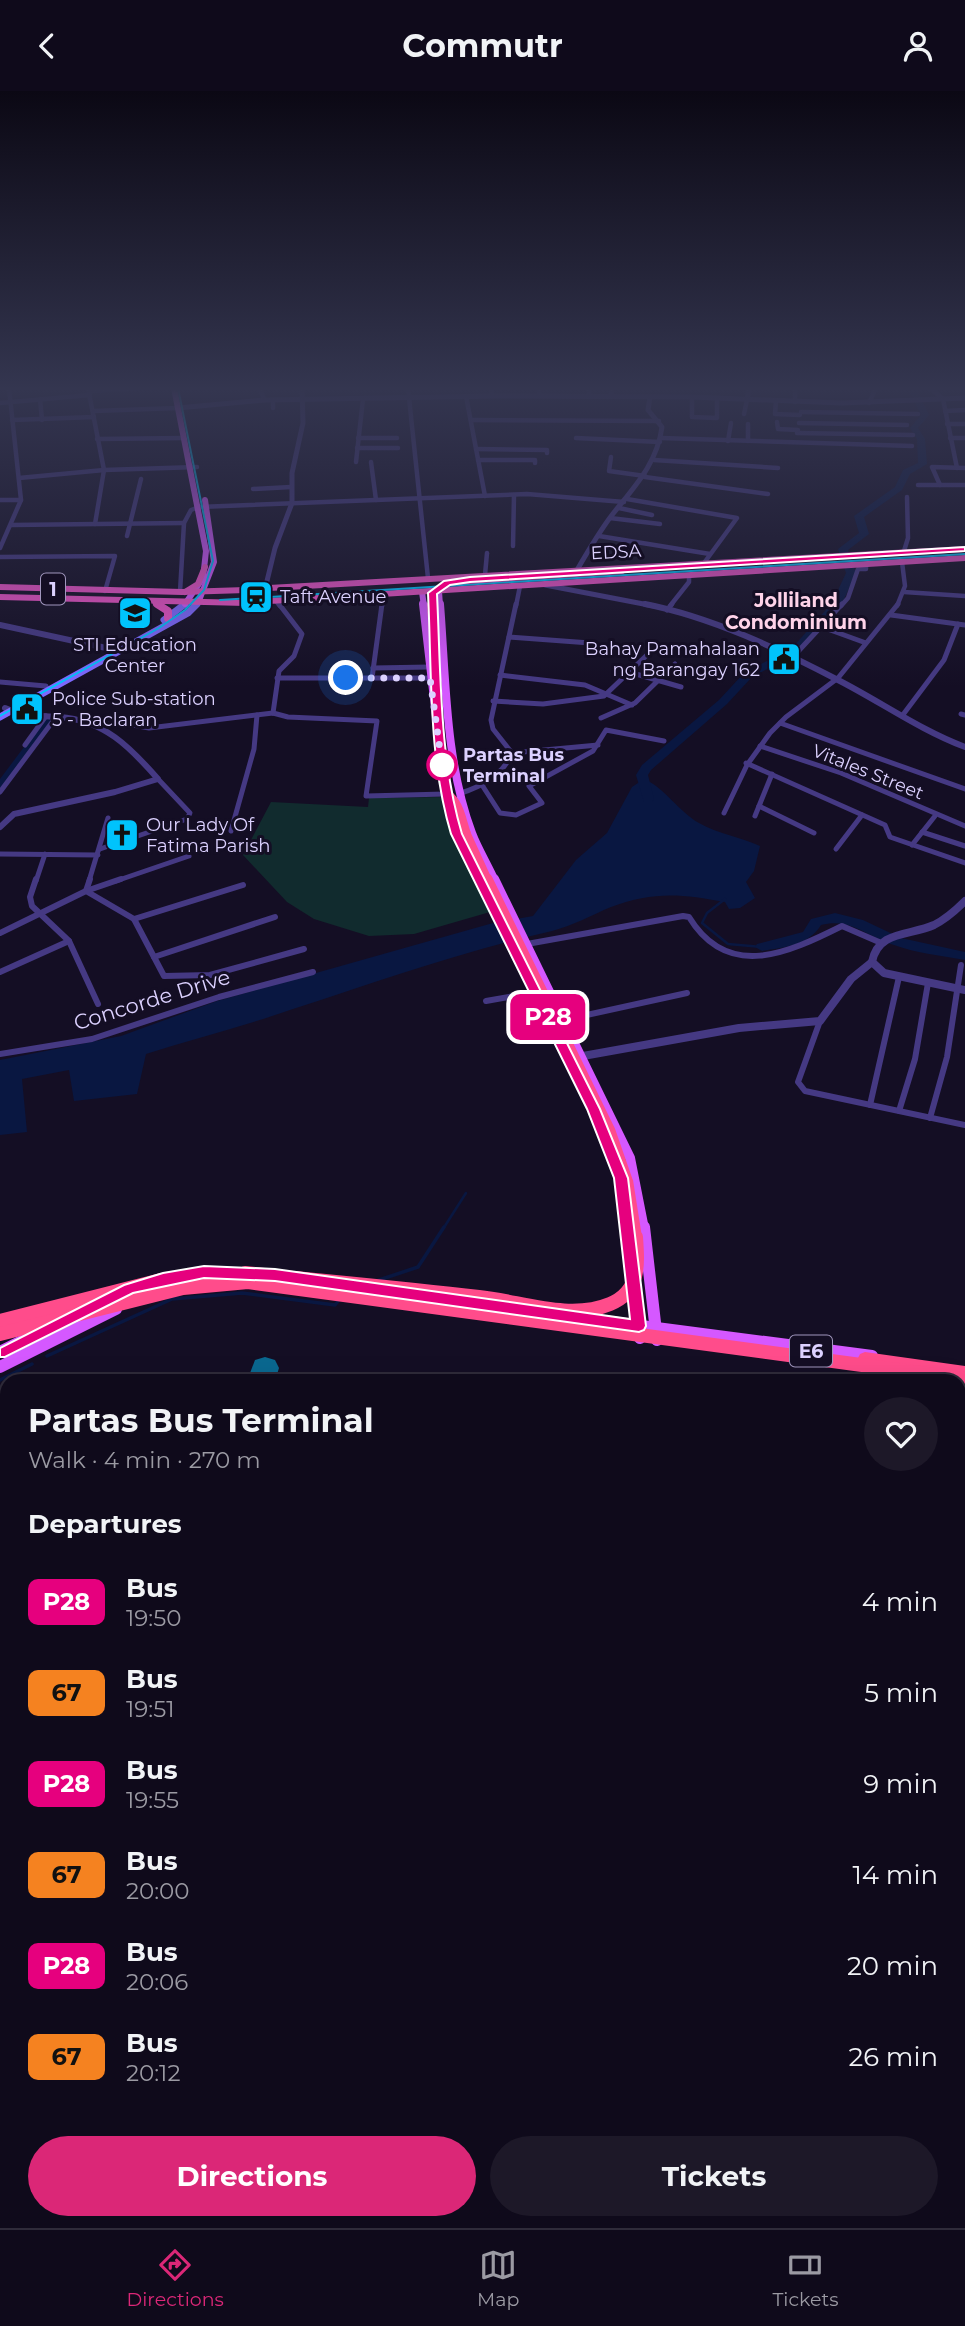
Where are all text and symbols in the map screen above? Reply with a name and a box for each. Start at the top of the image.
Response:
text: Commutr [402,26,563,65]
icon: back [28,27,66,65]
icon: person [899,27,937,65]
street label: EDSA [590,540,642,564]
road number: 1 [41,573,65,604]
station icon: Taft Avenue [237,578,275,616]
place label: Taft Avenue [280,586,387,608]
district label: Jolliland Condominium [725,589,867,634]
school or university icon: STI Education Center [116,594,154,632]
place label: STI Education Center [73,634,197,677]
place label: Bahay Pamahalaan ng Barangay 162 [585,638,760,681]
public building icon: Bahay Pamahalaan ng Barangay 162 [765,640,803,678]
your location [328,660,363,695]
place label: Police Sub-station 5 - Baclaran [52,688,216,731]
public building icon: Police Sub-station 5 - Baclaran [8,690,46,728]
street label: Vitales Street [809,740,927,804]
place label: Partas Bus Terminal [463,744,564,787]
marker: Partas Bus Terminal [427,750,457,780]
place label: Our Lady Of Fatima Parish [146,814,270,857]
church icon: Our Lady Of Fatima Parish [103,816,141,854]
street label: Concorde Drive [71,964,233,1035]
line badge: P28 [508,994,588,1040]
text: P28 [524,1002,572,1031]
road number: E6 [790,1335,832,1367]
button: heart [864,1397,938,1471]
text: Partas Bus Terminal [28,1400,374,1440]
text: Walk · 4 min · 270 m [28,1446,261,1474]
text: Departures [28,1508,182,1540]
text: Bus [126,1572,178,1604]
text: 4 min [862,1586,938,1618]
text: P28 [43,1587,90,1616]
text: 19:50 [126,1604,181,1632]
text: Bus [126,1663,178,1695]
text: 5 min [864,1677,938,1709]
text: 67 [51,1678,82,1707]
text: 19:51 [126,1695,175,1723]
text: Bus [126,1754,178,1786]
text: 9 min [863,1768,938,1800]
text: P28 [43,1769,90,1798]
text: 19:55 [126,1786,179,1814]
text: Bus [126,1845,178,1877]
text: 14 min [852,1859,938,1891]
text: 67 [51,1860,82,1889]
text: 20:00 [126,1877,190,1905]
text: Bus [126,1936,178,1968]
text: 20 min [847,1950,938,1982]
text: P28 [43,1951,90,1980]
text: 20:06 [126,1968,188,1996]
text: Bus [126,2027,178,2059]
text: 26 min [848,2041,938,2073]
text: 67 [51,2042,82,2071]
text: 20:12 [126,2059,180,2087]
button: Directions [28,2136,476,2216]
button: Tickets [490,2136,938,2216]
tab: Directions [127,2246,224,2311]
tab: Map [477,2246,519,2311]
tab: Tickets [772,2246,838,2311]

